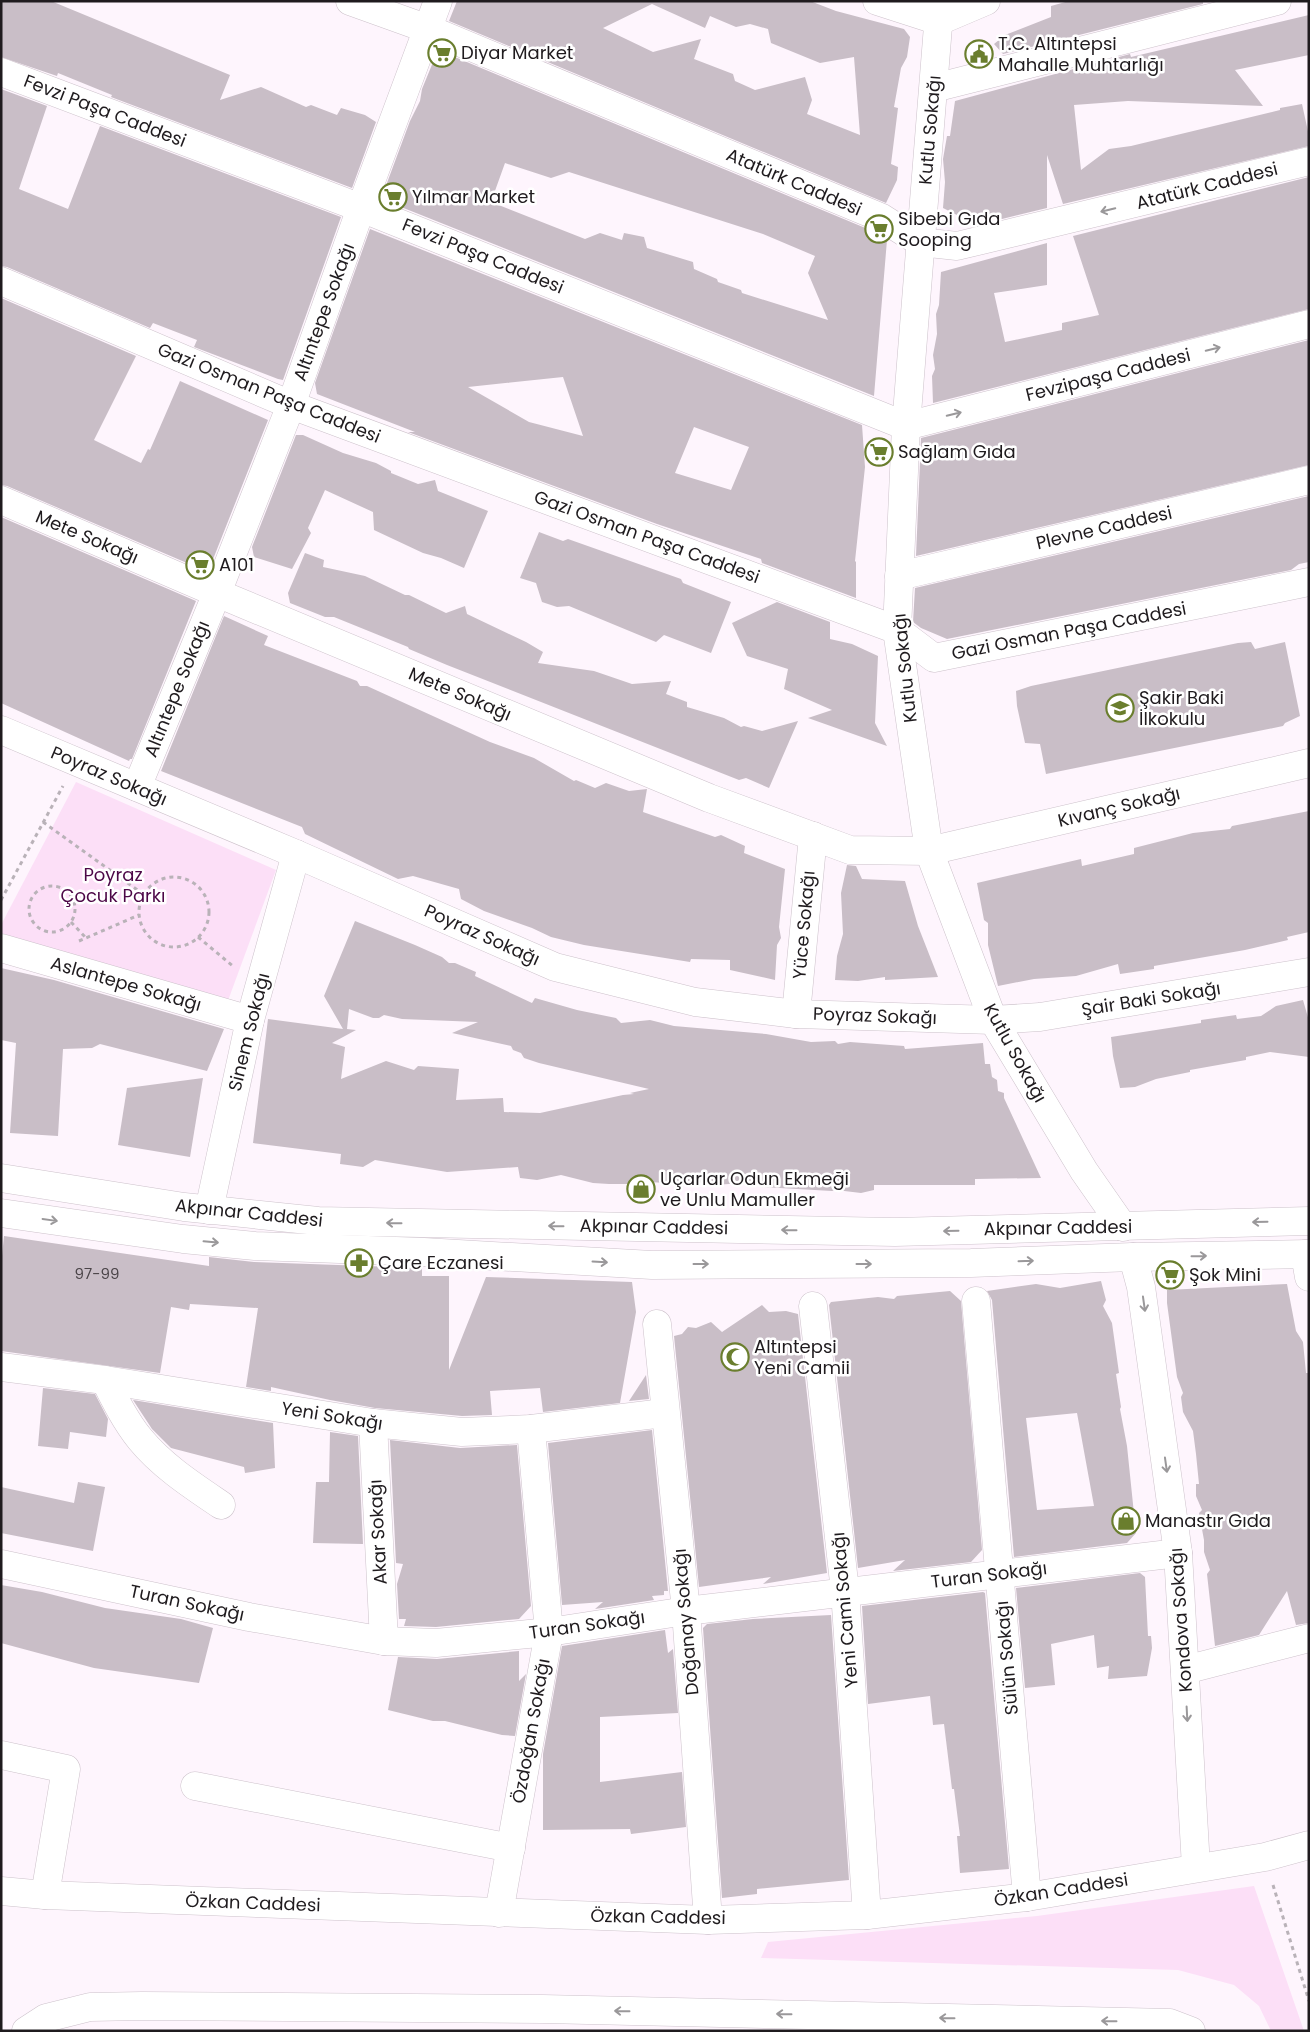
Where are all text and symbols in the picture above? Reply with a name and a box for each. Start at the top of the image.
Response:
place label: T.C. Altıntepsi Mahalle Muhtarlığı [998,31,1164,77]
supermarket icon: Diyar Market [427,38,457,68]
public building icon: T.C. Altıntepsi Mahalle Muhtarlığı [964,39,994,69]
place label: Diyar Market [461,40,573,65]
street label: Fevzi Paşa Caddesi [20,68,190,153]
street label: Kutlu Sokağı [912,74,947,186]
street label: Atatürk Caddesi [723,142,866,221]
street label: Atatürk Caddesi [1133,156,1280,215]
supermarket icon: Yılmar Market [378,182,408,212]
place label: Yılmar Market [412,184,535,209]
place label: Sibebi Gıda Sooping [898,206,1001,252]
one-way arrow [1101,206,1117,215]
street label: Fevzi Paşa Caddesi [399,212,568,299]
supermarket icon: Sibebi Gıda Sooping [864,214,894,244]
street label: Altıntepe Sokağı [287,239,360,384]
street label: Gazi Osman Paşa Caddesi [154,336,384,449]
street label: Fevzipaşa Caddesi [1023,342,1193,407]
one-way arrow [1205,343,1221,353]
one-way arrow [945,409,961,418]
supermarket icon: Sağlam Gıda [864,437,894,467]
place label: Sağlam Gıda [898,439,1016,464]
street label: Gazi Osman Paşa Caddesi [531,484,764,589]
street label: Plevne Caddesi [1033,500,1174,555]
street label: Mete Sokağı [32,504,142,569]
supermarket icon: A101 [185,550,215,580]
place label: A101 [219,552,254,577]
street label: Gazi Osman Paşa Caddesi [949,595,1188,666]
street label: Kutlu Sokağı [886,612,923,724]
street label: Altıntepe Sokağı [138,617,215,761]
street label: Mete Sokağı [405,661,515,726]
place label: Şakir Baki İlkokulu [1139,685,1224,731]
school or university icon: Şakir Baki İlkokulu [1105,693,1135,723]
street label: Poyraz Sokağı [47,740,171,811]
street label: Kıvanç Sokağı [1055,780,1183,833]
park label: Poyraz Çocuk Parkı [61,862,165,908]
street label: Yüce Sokağı [786,870,821,980]
street label: Poyraz Sokağı [420,898,544,971]
street label: Aslantepe Sokağı [48,950,204,1017]
street label: Sinem Sokağı [222,970,275,1094]
street label: Şair Baki Sokağı [1080,975,1222,1022]
street label: Kutlu Sokağı [978,999,1053,1107]
street label: Poyraz Sokağı [813,1001,937,1030]
place label: Uçarlar Odun Ekmeği ve Unlu Mamuller [660,1166,849,1212]
shop icon: Uçarlar Odun Ekmeği ve Unlu Mamuller [626,1174,656,1204]
street label: Akpınar Caddesi [174,1192,324,1233]
street label: Akpınar Caddesi [580,1213,729,1240]
street label: Akpınar Caddesi [983,1214,1132,1241]
one-way arrow [41,1216,57,1226]
one-way arrow [386,1218,402,1228]
one-way arrow [1252,1218,1268,1227]
one-way arrow [549,1221,565,1231]
one-way arrow [781,1225,797,1234]
one-way arrow [944,1226,960,1235]
one-way arrow [202,1237,218,1247]
pharmacy icon: Çare Eczanesi [344,1248,374,1278]
place label: Çare Eczanesi [378,1250,504,1275]
one-way arrow [1190,1251,1207,1261]
one-way arrow [1018,1256,1034,1266]
one-way arrow [592,1257,608,1266]
one-way arrow [692,1259,709,1269]
one-way arrow [855,1259,871,1269]
supermarket icon: Şok Mini [1155,1260,1185,1290]
place label: Şok Mini [1189,1262,1261,1287]
house number: 97-99 [75,1263,119,1284]
one-way arrow [1139,1296,1149,1312]
place label: Altıntepsi Yeni Camii [754,1334,850,1380]
mosque icon: Altıntepsi Yeni Camii [720,1342,750,1372]
street label: Yeni Sokağı [279,1395,385,1436]
one-way arrow [1161,1457,1171,1473]
street label: Akar Sokağı [362,1479,393,1585]
shop icon: Manastır Gıda [1111,1506,1141,1536]
place label: Manastır Gıda [1145,1508,1271,1533]
street label: Yeni Cami Sokağı [825,1531,864,1689]
street label: Kondova Sokağı [1163,1547,1198,1693]
street label: Doğanay Sokağı [667,1548,704,1697]
street label: Turan Sokağı [930,1555,1048,1594]
street label: Turan Sokağı [127,1578,247,1627]
street label: Sülün Sokağı [989,1600,1024,1716]
street label: Turan Sokağı [527,1604,646,1645]
street label: Özdoğan Sokağı [505,1656,556,1805]
one-way arrow [1183,1706,1192,1722]
street label: Özkan Caddesi [992,1867,1130,1912]
street label: Özkan Caddesi [185,1888,321,1917]
street label: Özkan Caddesi [590,1903,726,1930]
one-way arrow [614,2006,630,2016]
one-way arrow [776,2009,792,2019]
one-way arrow [939,2013,955,2022]
one-way arrow [1101,2017,1117,2026]

